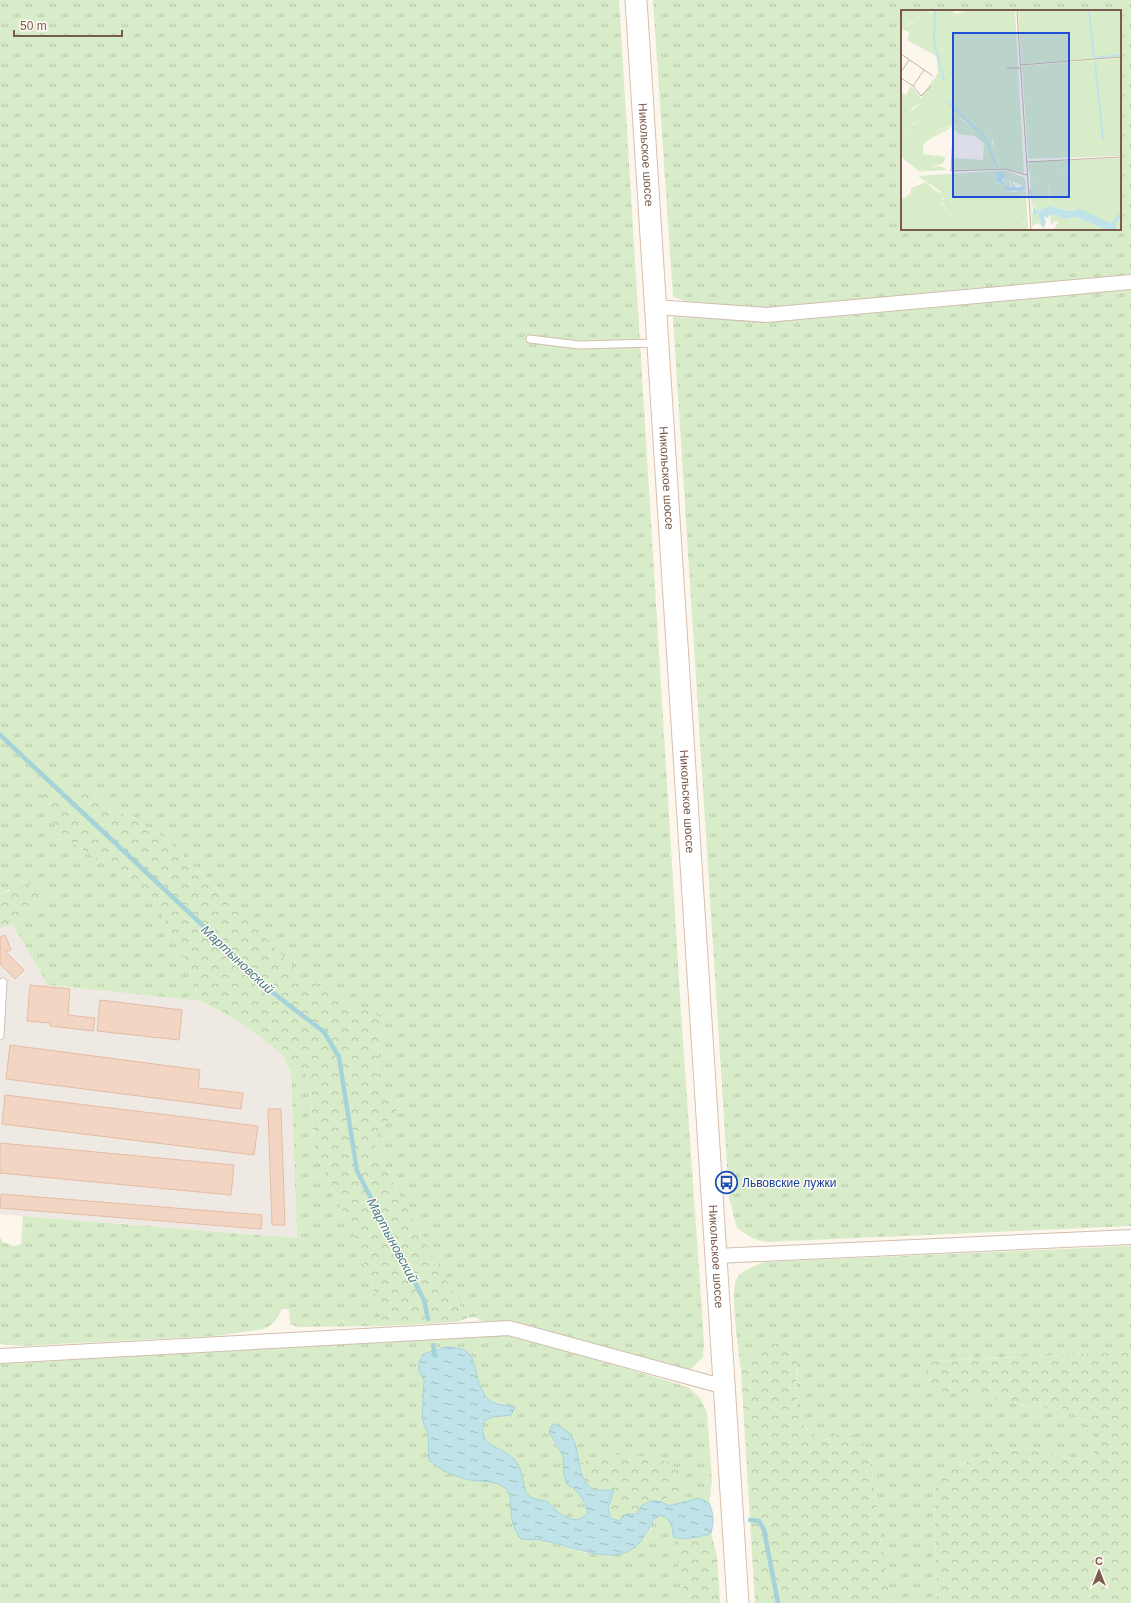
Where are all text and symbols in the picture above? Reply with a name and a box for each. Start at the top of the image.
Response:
inset map [901,10,1121,230]
scale bar [14,12,122,38]
text: 50 m [20,19,47,33]
street label: Никольское шоссе [636,103,656,207]
street label: Никольское шоссе [656,426,677,530]
street label: Никольское шоссе [677,749,697,854]
water label: Мартыновский [198,922,277,997]
bus stop icon: Львовские лужки [713,1170,739,1196]
place label: Львовские лужки [742,1176,836,1190]
water label: Мартыновский [364,1195,421,1285]
street label: Никольское шоссе [706,1204,726,1309]
north arrow [1079,1551,1119,1591]
text: С [1095,1555,1103,1567]

